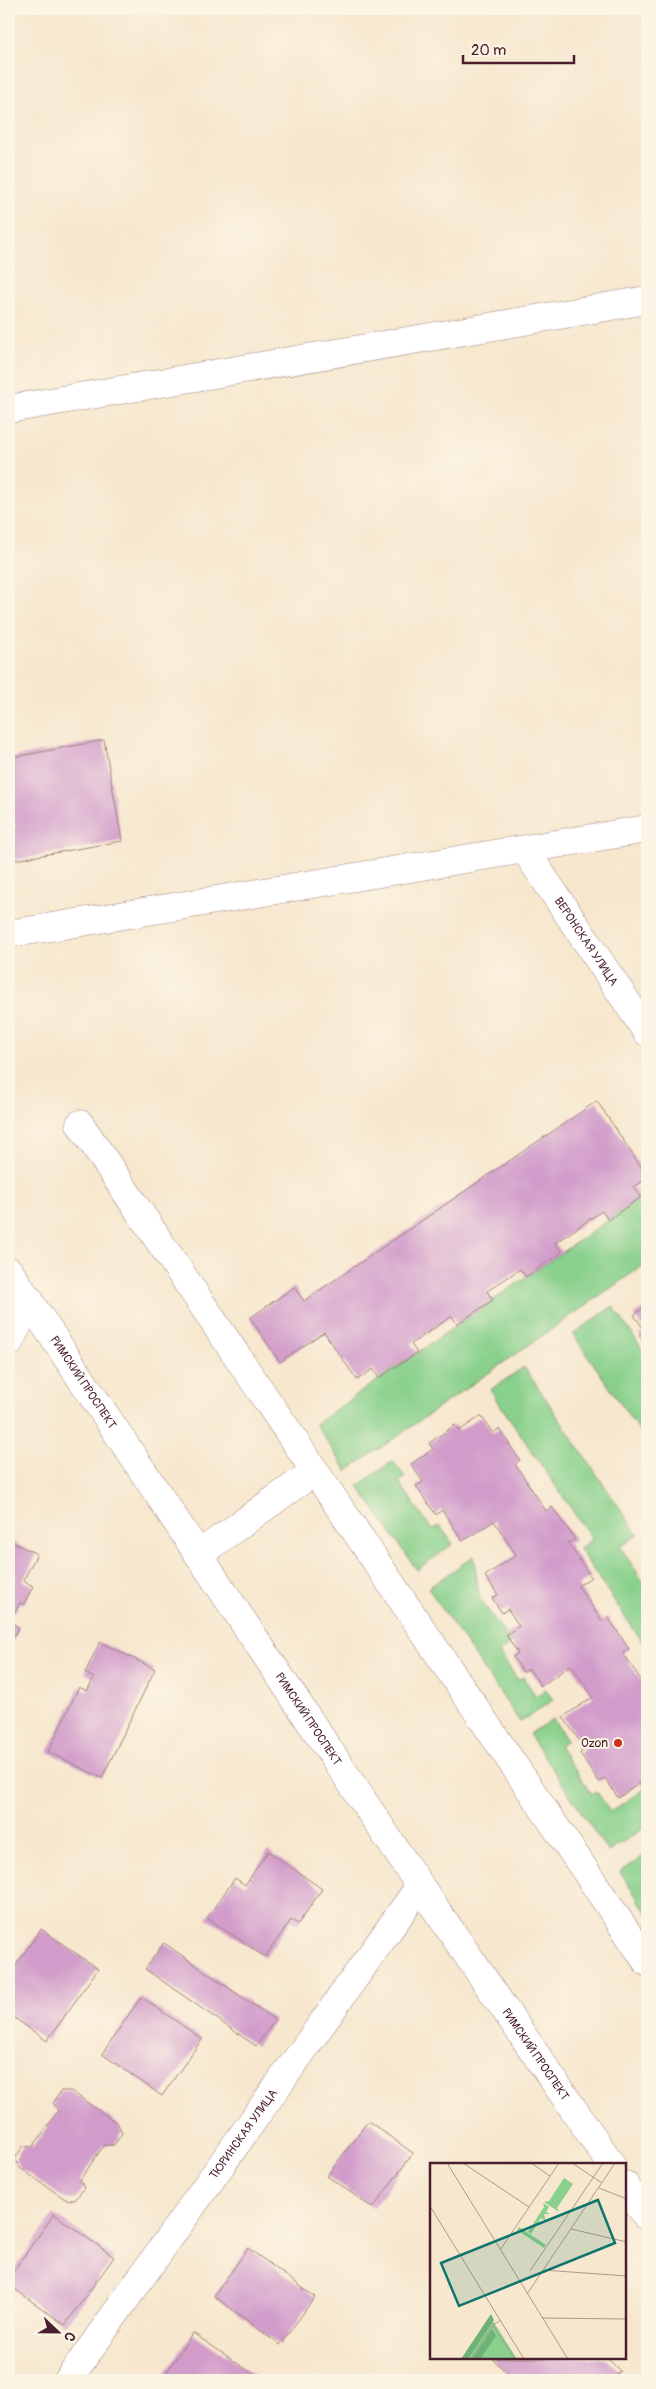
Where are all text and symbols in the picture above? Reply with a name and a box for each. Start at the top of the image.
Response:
scale bar [463,32,575,64]
text: 20 m [471,41,506,60]
street label: ВЕРОНСКАЯ УЛИЦА [551,894,622,989]
street label: РИМСКИЙ ПРОСПЕКТ [47,1333,120,1432]
street label: РИМСКИЙ ПРОСПЕКТ [272,1670,345,1769]
place label: Ozon [581,1736,608,1751]
marker: Ozon [612,1737,624,1749]
street label: РИМСКИЙ ПРОСПЕКТ [499,2005,573,2104]
street label: ТЮРИНСКАЯ УЛИЦА [206,2086,281,2182]
inset map [430,2163,626,2359]
north arrow [32,2306,82,2356]
text: С [60,2329,79,2344]

